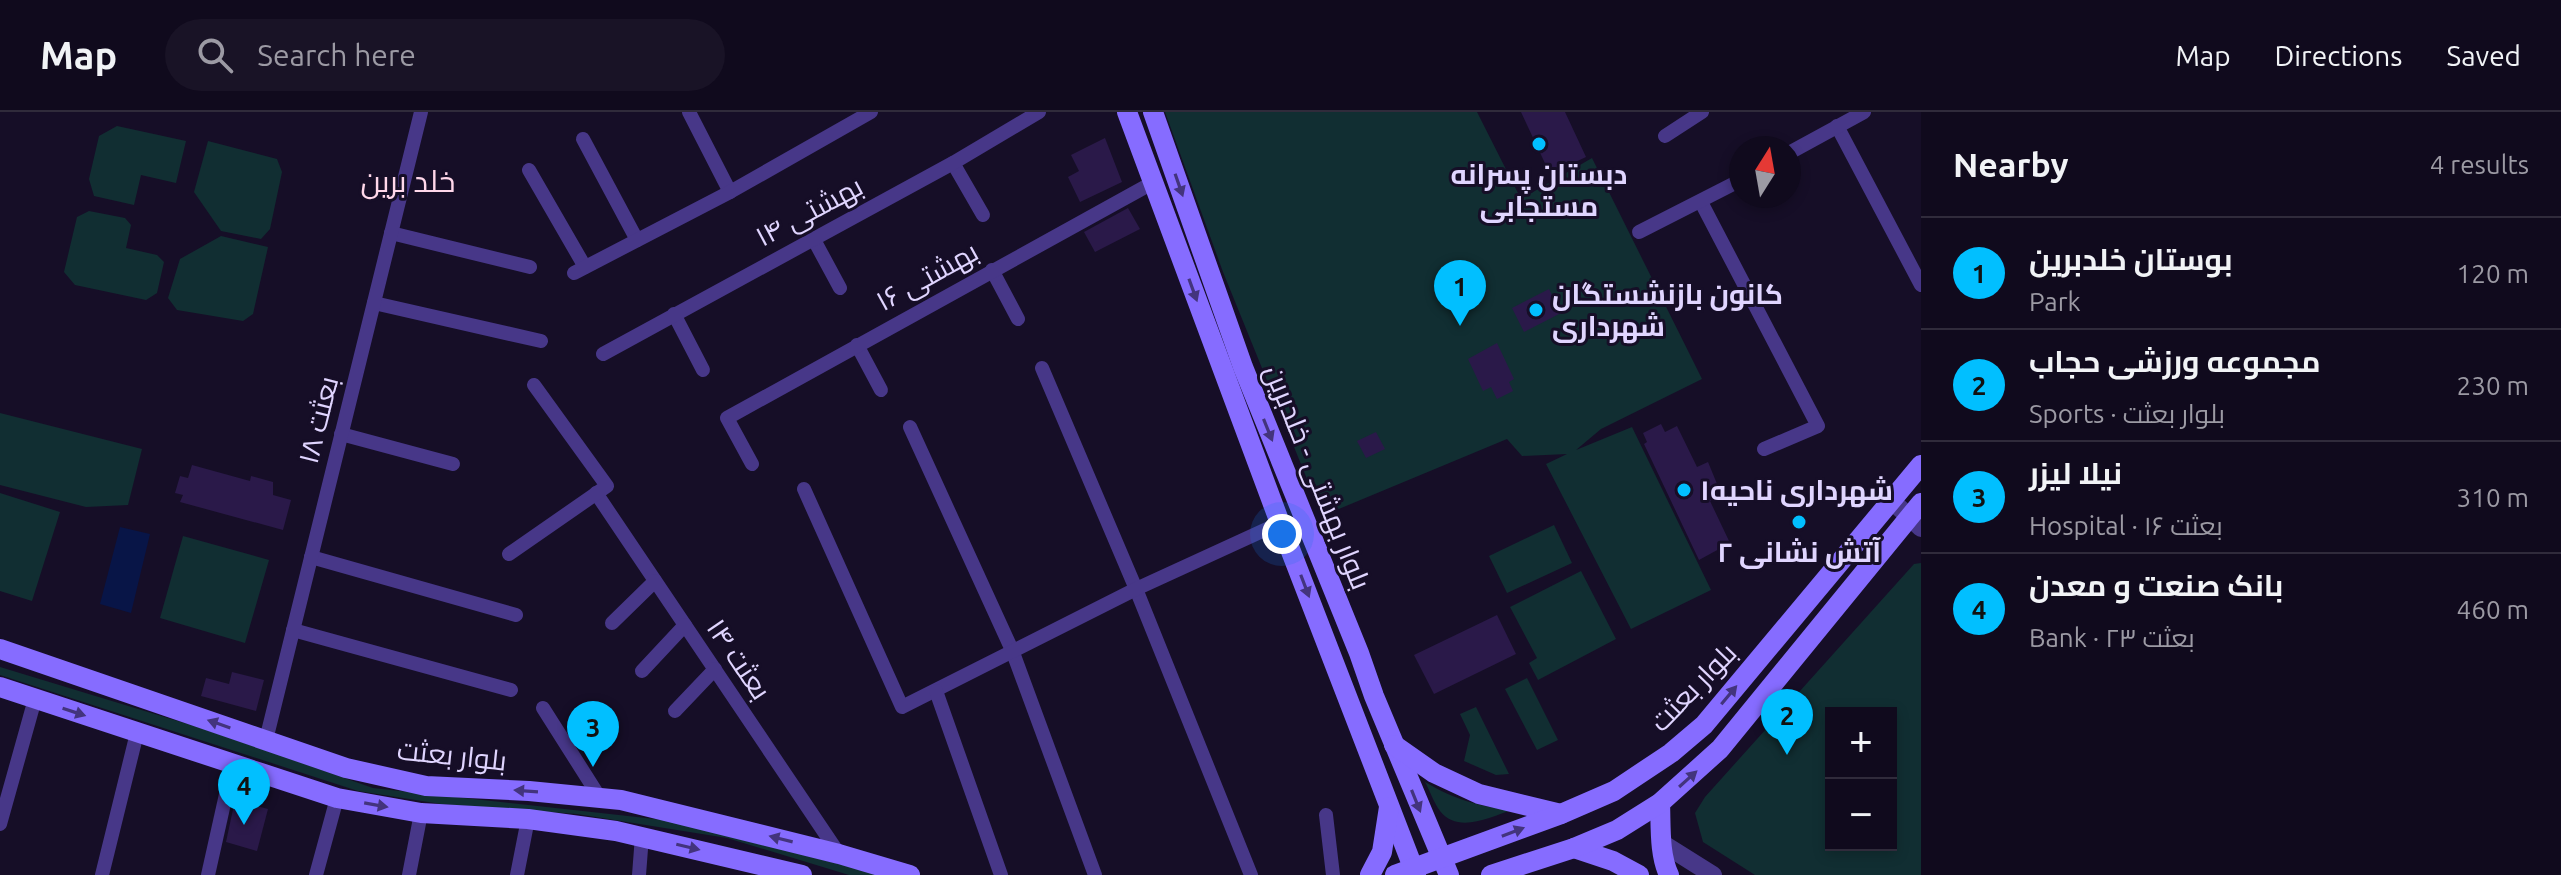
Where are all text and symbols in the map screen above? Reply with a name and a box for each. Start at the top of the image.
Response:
search box [165,19,725,91]
icon: search [193,33,237,77]
text: Map [40,34,117,76]
text: Search here [257,38,416,72]
text: Map [2175,40,2231,71]
text: Directions [2275,40,2402,71]
text: Saved [2446,40,2521,71]
marker: دبستان پسرانه مستجابی [1530,135,1548,153]
north arrow [1729,136,1801,208]
text: Nearby [1953,145,2068,183]
text: 4 results [2430,150,2529,179]
place label: دبستان پسرانه مستجابی [1451,158,1628,223]
district label: خلد برین [361,164,455,200]
street label: ۱۴ بهشتی [750,169,868,253]
one-way arrow [1173,174,1185,198]
street label: ۱۶ بهشتی [870,235,984,318]
text: بوستان خلدبرین [2029,242,2233,276]
text: 1 [1972,259,1986,288]
text: 120 m [2457,259,2529,288]
pin: 1 [1434,260,1486,326]
one-way arrow [1188,278,1200,302]
place label: کانون بازنشستگان شهرداری [1552,278,1783,344]
text: Park [2029,287,2081,316]
marker: کانون بازنشستگان شهرداری [1527,301,1545,319]
text: مجموعه ورزشی حجاب [2029,344,2321,378]
street label: بلوار بهشتی - خلدبرین [1257,360,1378,594]
text: 2 [1972,371,1986,400]
text: 230 m [2457,371,2529,400]
street label: بعثت ۱۸ [292,373,343,467]
text: Sports · بلوار بعثت [2029,399,2225,428]
one-way arrow [1262,418,1275,442]
text: نیلا لیزر [2029,456,2122,490]
place label: شهرداری ناحیه۱ [1700,474,1893,508]
marker: شهرداری ناحیه۱ [1675,481,1693,499]
text: 3 [1972,483,1986,512]
text: 310 m [2457,483,2529,512]
text: Hospital · بعثت ۱۶ [2029,511,2223,540]
marker: آتش نشانی ۲ [1790,513,1808,531]
your location [1262,514,1302,554]
place label: آتش نشانی ۲ [1717,536,1881,569]
text: بانک صنعت و معدن [2029,568,2283,602]
one-way arrow [1299,574,1312,598]
text: 4 [1972,595,1986,624]
text: 460 m [2457,595,2529,624]
street label: بعثت ۱۴ [701,613,777,705]
text: Bank · ۲۳ بعثت [2029,623,2195,652]
street label: بلوار بعثت [1643,636,1743,738]
one-way arrow [1720,685,1737,705]
pin: 2 [1761,689,1813,755]
pin: 3 [567,701,619,767]
one-way arrow [62,706,86,719]
map controls [1825,707,1897,851]
button: + [1825,707,1897,779]
one-way arrow [207,718,231,730]
street label: بلوار بعثت [396,733,508,777]
pin: 4 [218,759,270,825]
one-way arrow [1678,770,1697,788]
button: − [1825,779,1897,851]
one-way arrow [513,784,538,797]
one-way arrow [1410,789,1423,813]
one-way arrow [363,799,388,811]
one-way arrow [1501,825,1525,838]
one-way arrow [768,833,793,845]
one-way arrow [676,841,701,854]

